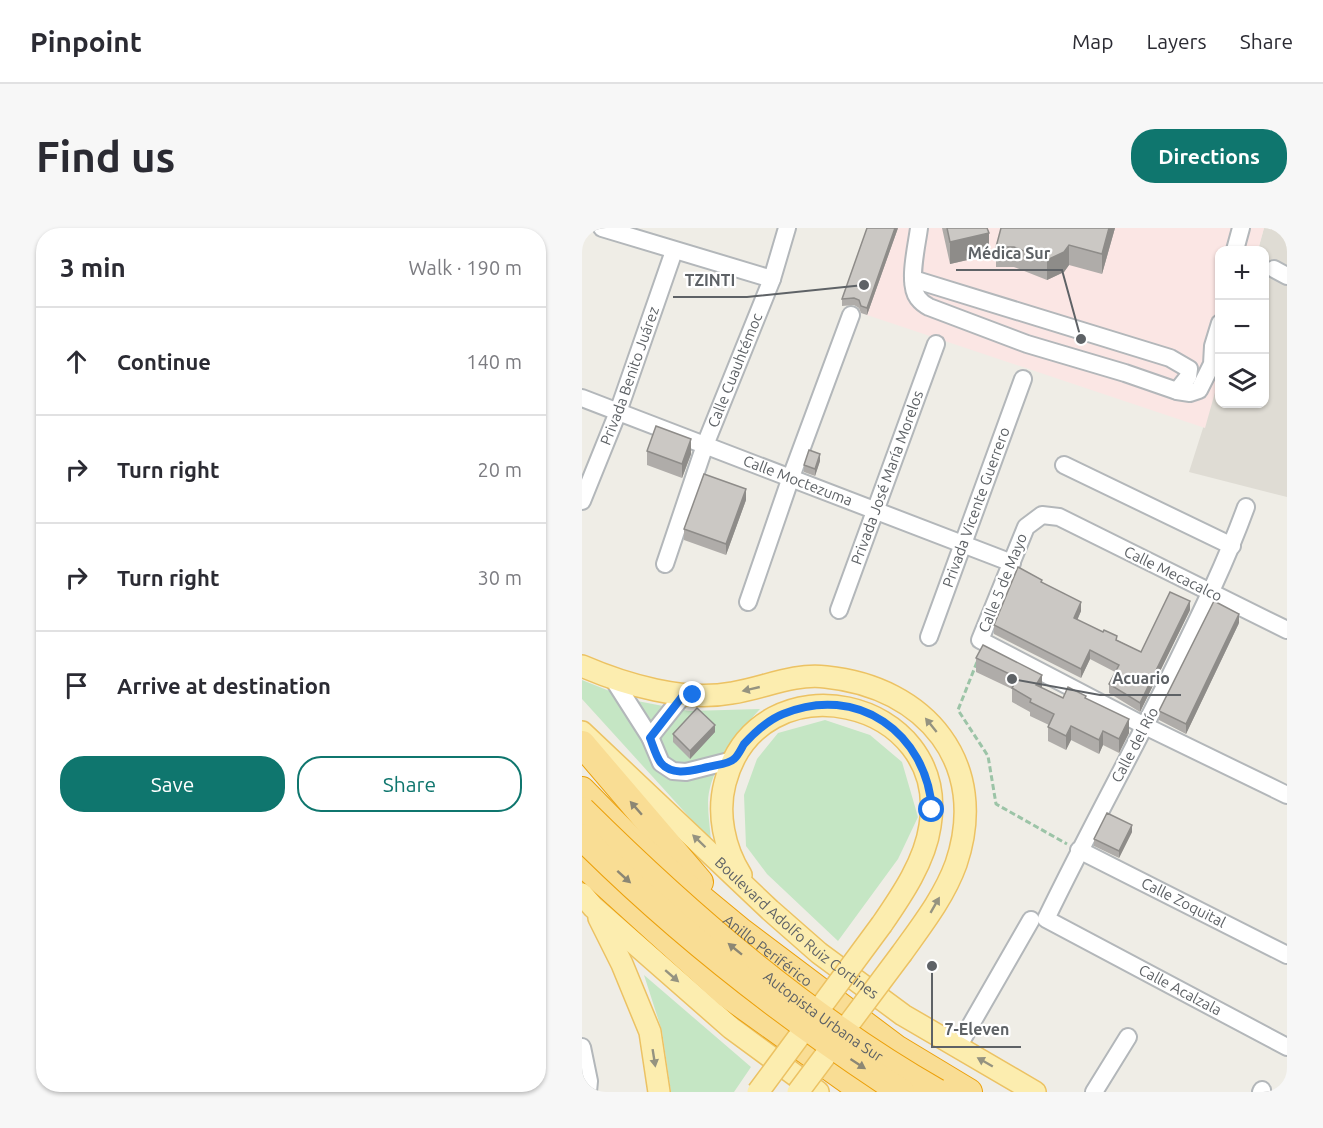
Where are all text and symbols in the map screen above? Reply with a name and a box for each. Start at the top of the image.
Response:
text: Pinpoint [30,26,142,57]
text: Map [1072,29,1113,53]
text: Layers [1146,29,1207,53]
text: Share [1240,29,1293,53]
button: Directions [1131,129,1287,183]
text: Find us [36,133,175,180]
callout: Médica Sur [956,236,1062,270]
text: Médica Sur [968,244,1051,262]
map controls [1215,246,1269,408]
button: + [1215,246,1269,300]
text: 3 min [60,253,126,282]
text: Walk · 190 m [409,256,522,279]
callout: TZINTI [673,263,747,297]
text: TZINTI [685,271,735,289]
button: − [1215,300,1269,354]
street label: Privada Benito Juárez [597,304,662,447]
street label: Calle Cuauhtémoc [704,310,765,430]
icon: ahead [60,345,93,378]
text: Continue [117,349,211,374]
text: 140 m [466,350,522,373]
button: layers [1215,354,1269,408]
street label: Privada José María Morelos [847,388,926,567]
street label: Privada Vicente Guerrero [939,425,1013,590]
street label: Calle Moctezuma [741,452,855,509]
icon: right [60,453,93,486]
text: Turn right [117,457,219,482]
text: 20 m [478,458,522,481]
street label: Calle 5 de Mayo [975,531,1030,635]
street label: Calle Mecacalco [1122,543,1225,605]
icon: right [60,561,93,594]
text: Turn right [117,565,219,590]
text: 30 m [478,566,522,589]
callout: Acuario [1100,661,1181,695]
icon: arrive [60,669,93,702]
text: Acuario [1112,669,1170,687]
text: Arrive at destination [117,673,331,698]
route end [679,681,705,707]
one-way arrow [742,684,761,694]
street label: Calle del Río [1108,704,1161,785]
one-way arrow [925,717,938,733]
button: Save [60,756,285,812]
button: Share [297,756,522,812]
route start [918,796,944,822]
one-way arrow [630,801,643,816]
one-way arrow [692,835,706,849]
street label: Boulevard Adolfo Ruiz Cortines [712,853,882,1002]
one-way arrow [616,870,631,883]
street label: Calle Zoquital [1139,874,1229,931]
one-way arrow [930,897,941,913]
street label: Anillo Periférico [720,911,816,990]
one-way arrow [727,943,743,956]
street label: Calle Acalzala [1136,961,1225,1019]
street label: Autopista Urbana Sur [760,967,887,1065]
one-way arrow [664,969,679,982]
callout: 7-Eleven [932,1013,1021,1047]
text: 7-Eleven [945,1020,1009,1038]
one-way arrow [649,1048,658,1067]
one-way arrow [977,1057,993,1068]
one-way arrow [850,1058,866,1070]

